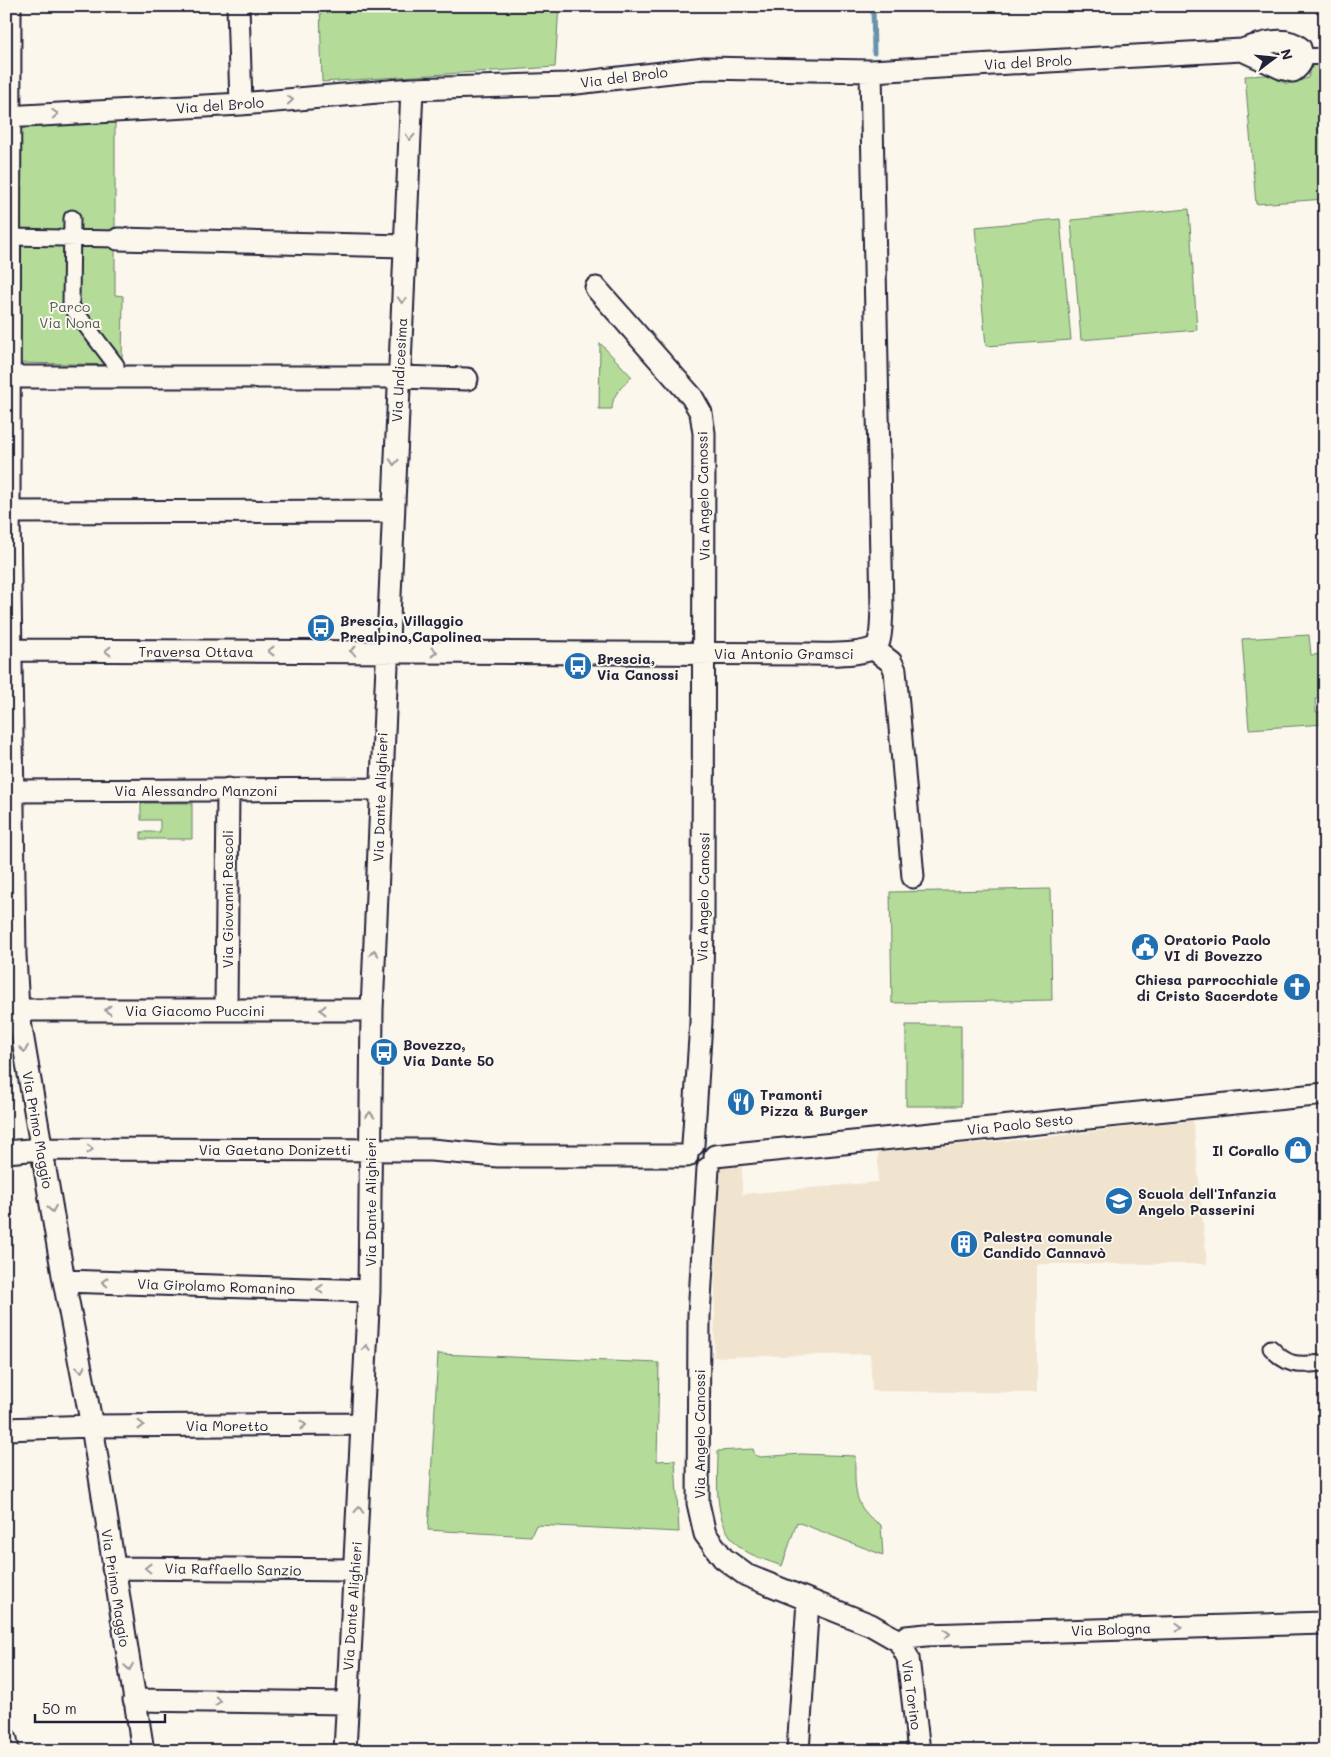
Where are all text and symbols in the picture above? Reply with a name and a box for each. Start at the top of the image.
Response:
north arrow [1248,32,1298,82]
text: N [1276,47,1298,62]
street label: Via del Brolo [984,50,1072,74]
street label: Via del Brolo [579,62,669,92]
street label: Via del Brolo [176,92,264,118]
one-way arrow [286,94,294,105]
one-way arrow [51,108,59,119]
one-way arrow [404,134,415,142]
one-way arrow [397,296,408,304]
park label: Parco Via Nona [39,297,101,332]
street label: Via Undicesima [387,317,411,423]
street label: Via Angelo Canossi [692,431,714,561]
one-way arrow [389,458,400,466]
place label: Brescia, Villaggio Prealpino,Capolinea [340,611,482,646]
bus stop icon: Brescia, Villaggio Prealpino,Capolinea [306,613,336,643]
street label: Traversa Ottava [139,642,253,661]
street label: Via Antonio Gramsci [714,644,854,663]
one-way arrow [104,646,112,656]
one-way arrow [267,646,274,656]
one-way arrow [348,646,356,657]
one-way arrow [431,647,439,657]
place label: Brescia, Via Canossi [597,649,679,684]
bus stop icon: Brescia, Via Canossi [563,651,593,681]
street label: Via Dante Alighieri [368,732,392,862]
street label: Via Alessandro Manzoni [115,781,277,800]
street label: Via Giovanni Pascoli [218,830,237,968]
street label: Via Angelo Canossi [692,832,714,962]
place label: Oratorio Paolo VI di Bovezzo [1164,930,1271,965]
public building icon: Oratorio Paolo VI di Bovezzo [1130,932,1160,962]
one-way arrow [368,948,379,956]
place label: Chiesa parrocchiale di Cristo Sacerdote [1135,970,1278,1005]
church icon: Chiesa parrocchiale di Cristo Sacerdote [1282,972,1312,1002]
street label: Via Giacomo Puccini [125,1001,265,1020]
one-way arrow [104,1005,112,1015]
one-way arrow [319,1005,326,1015]
place label: Bovezzo, Via Dante 50 [403,1035,494,1070]
bus stop icon: Bovezzo, Via Dante 50 [369,1037,399,1067]
one-way arrow [19,1044,29,1053]
street label: Via Primo Maggio [18,1070,58,1190]
place label: Tramonti Pizza & Burger [760,1085,868,1120]
restaurant icon: Tramonti Pizza & Burger [726,1087,756,1117]
street label: Via Paolo Sesto [966,1109,1074,1139]
one-way arrow [365,1111,375,1118]
shop icon: Il Corallo [1283,1135,1313,1165]
street label: Via Dante Alighieri [361,1137,380,1267]
street label: Via Gaetano Donizetti [199,1140,351,1159]
place label: Il Corallo [1212,1141,1279,1160]
one-way arrow [86,1144,94,1154]
place label: Scuola dell'Infanzia Angelo Passerini [1138,1184,1277,1219]
school or university icon: Scuola dell'Infanzia Angelo Passerini [1104,1186,1134,1216]
one-way arrow [46,1205,56,1213]
place label: Palestra comunale Candido Cannavò [983,1227,1112,1262]
building icon: Palestra comunale Candido Cannavò [949,1229,979,1259]
street label: Via Girolamo Romanino [137,1274,295,1298]
one-way arrow [101,1277,109,1288]
one-way arrow [316,1284,324,1295]
one-way arrow [360,1343,371,1351]
one-way arrow [75,1364,86,1373]
street label: Via Angelo Canossi [690,1369,709,1499]
street label: Via Moretto [186,1416,268,1435]
one-way arrow [138,1420,145,1430]
one-way arrow [300,1420,308,1430]
one-way arrow [353,1506,364,1514]
street label: Via Primo Maggio [97,1528,135,1648]
street label: Via Dante Alighieri [338,1541,366,1671]
street label: Via Raffaello Sanzio [164,1558,302,1580]
one-way arrow [144,1562,152,1573]
street label: Via Bologna [1071,1618,1151,1640]
one-way arrow [1176,1622,1183,1632]
one-way arrow [943,1629,951,1640]
street label: Via Torino [898,1659,926,1731]
one-way arrow [123,1663,133,1672]
scale bar [35,1692,165,1724]
one-way arrow [214,1696,222,1706]
text: 50 m [42,1698,77,1718]

